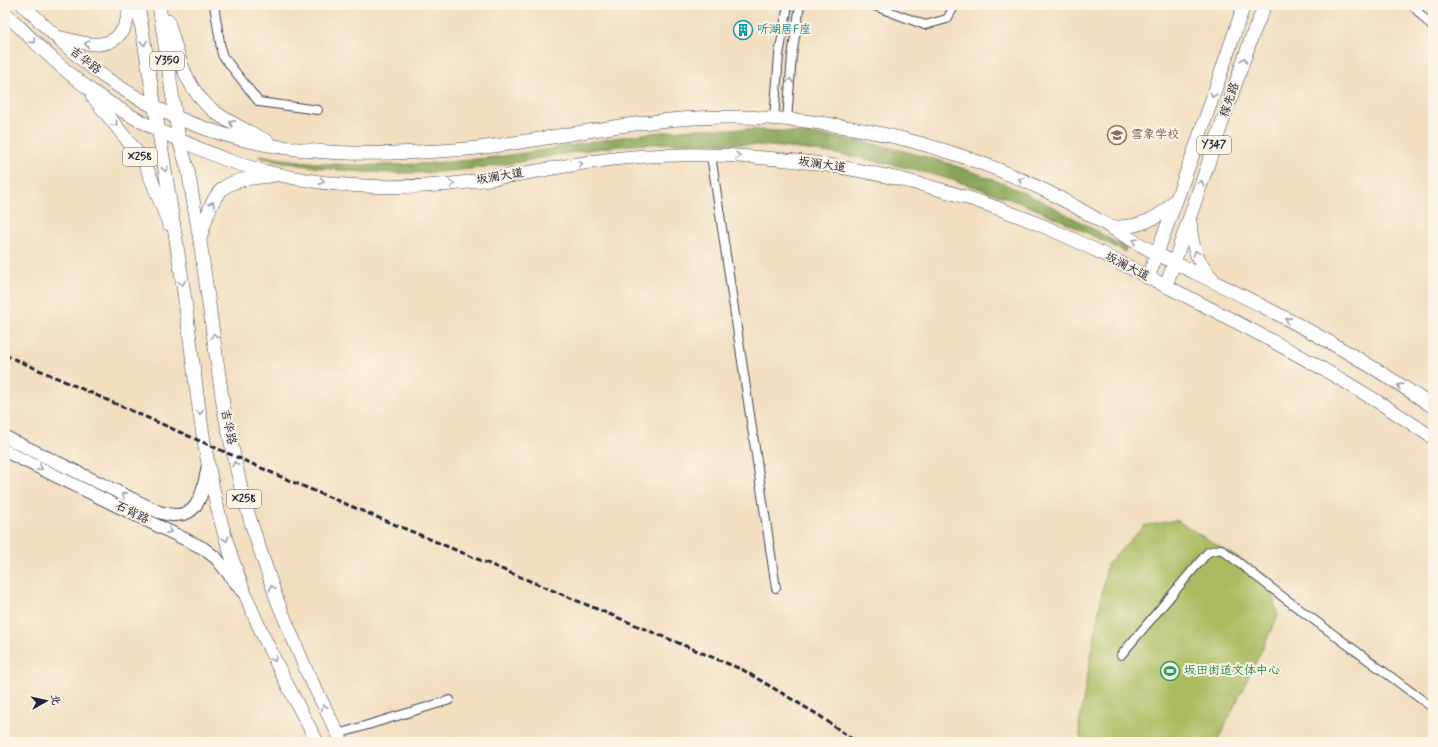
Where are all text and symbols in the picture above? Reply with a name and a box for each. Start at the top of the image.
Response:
building icon: 听湖居F座 [732,19,754,41]
place label: 听湖居F座 [757,22,811,38]
one-way arrow [28,36,36,43]
one-way arrow [83,40,90,48]
one-way arrow [139,40,148,47]
street label: 吉华路 [66,44,104,78]
road number: Y350 [150,52,184,70]
one-way arrow [1239,57,1248,64]
one-way arrow [785,78,794,84]
street label: 稼先路 [1217,80,1243,120]
one-way arrow [1210,91,1218,98]
one-way arrow [110,119,117,126]
one-way arrow [229,120,236,127]
school or university icon: 雪象学校 [1106,124,1128,146]
place label: 雪象学校 [1131,127,1179,143]
road number: Y347 [1197,136,1231,154]
road number: X258 [123,148,157,166]
one-way arrow [735,152,741,161]
street label: 坂澜大道 [797,154,847,176]
one-way arrow [577,160,583,169]
street label: 坂澜大道 [475,165,525,189]
one-way arrow [160,166,169,172]
one-way arrow [319,176,325,185]
one-way arrow [1018,176,1025,184]
one-way arrow [449,180,455,189]
one-way arrow [1197,180,1205,187]
one-way arrow [207,200,215,208]
one-way arrow [1132,239,1140,246]
street label: 坂澜大道 [1102,249,1152,285]
one-way arrow [1193,250,1201,257]
one-way arrow [177,280,186,286]
one-way arrow [1285,317,1292,325]
one-way arrow [210,333,219,339]
one-way arrow [1397,383,1404,390]
one-way arrow [195,408,204,415]
street label: 吉华路 [217,408,239,446]
one-way arrow [232,461,240,467]
one-way arrow [36,463,43,471]
road number: X258 [227,490,261,508]
one-way arrow [121,492,129,500]
street label: 石背路 [112,498,152,528]
one-way arrow [165,526,173,534]
one-way arrow [221,535,230,542]
one-way arrow [269,585,277,592]
one-way arrow [269,655,277,662]
sports icon: 坂田街道文体中心 [1159,660,1181,682]
place label: 坂田街道文体中心 [1184,663,1280,679]
north arrow [26,681,66,721]
text: 北 [47,693,63,706]
one-way arrow [321,704,329,712]

